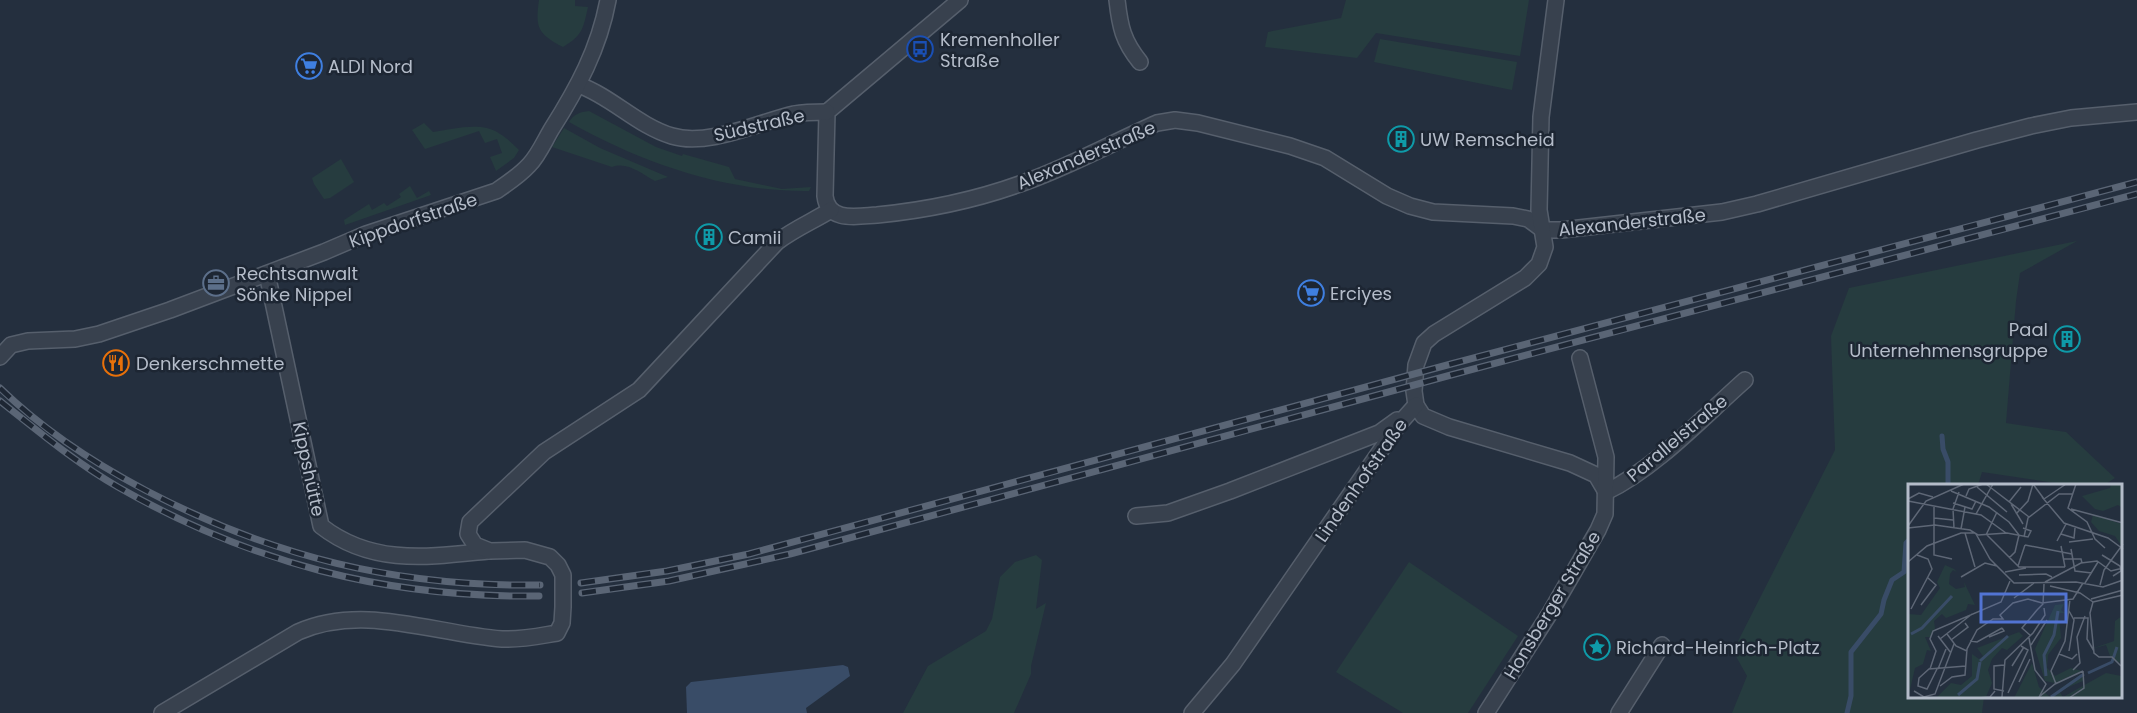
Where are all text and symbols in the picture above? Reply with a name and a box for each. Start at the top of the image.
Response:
place label: Kremenholler Straße [940,27,1060,73]
bus stop icon: Kremenholler Straße [905,34,935,64]
supermarket icon: ALDI Nord [294,51,324,81]
place label: ALDI Nord [328,54,413,79]
street label: Südstraße [711,102,807,148]
street label: Alexanderstraße [1013,115,1159,195]
building icon: UW Remscheid [1386,124,1416,154]
place label: UW Remscheid [1420,127,1555,152]
street label: Kippdorfstraße [346,186,480,254]
street label: Alexanderstraße [1557,202,1707,242]
building icon: Camii [694,222,724,252]
place label: Camii [728,225,781,250]
place label: Rechtsanwalt Sönke Nippel [236,261,358,307]
office icon: Rechtsanwalt Sönke Nippel [201,268,231,298]
supermarket icon: Erciyes [1296,278,1326,308]
place label: Erciyes [1330,281,1392,306]
place label: Paal Unternehmensgruppe [1849,317,2048,363]
building icon: Paal Unternehmensgruppe [2052,324,2082,354]
restaurant icon: Denkerschmette [101,348,131,378]
place label: Denkerschmette [136,351,284,376]
street label: Parallelstraße [1621,389,1733,487]
street label: Lindenhofstraße [1309,413,1413,547]
street label: Kippshütte [287,419,331,519]
inset map [1908,484,2122,698]
street label: Honsberger Straße [1498,526,1606,684]
place icon: Richard-Heinrich-Platz [1582,632,1612,662]
place label: Richard-Heinrich-Platz [1616,635,1820,660]

